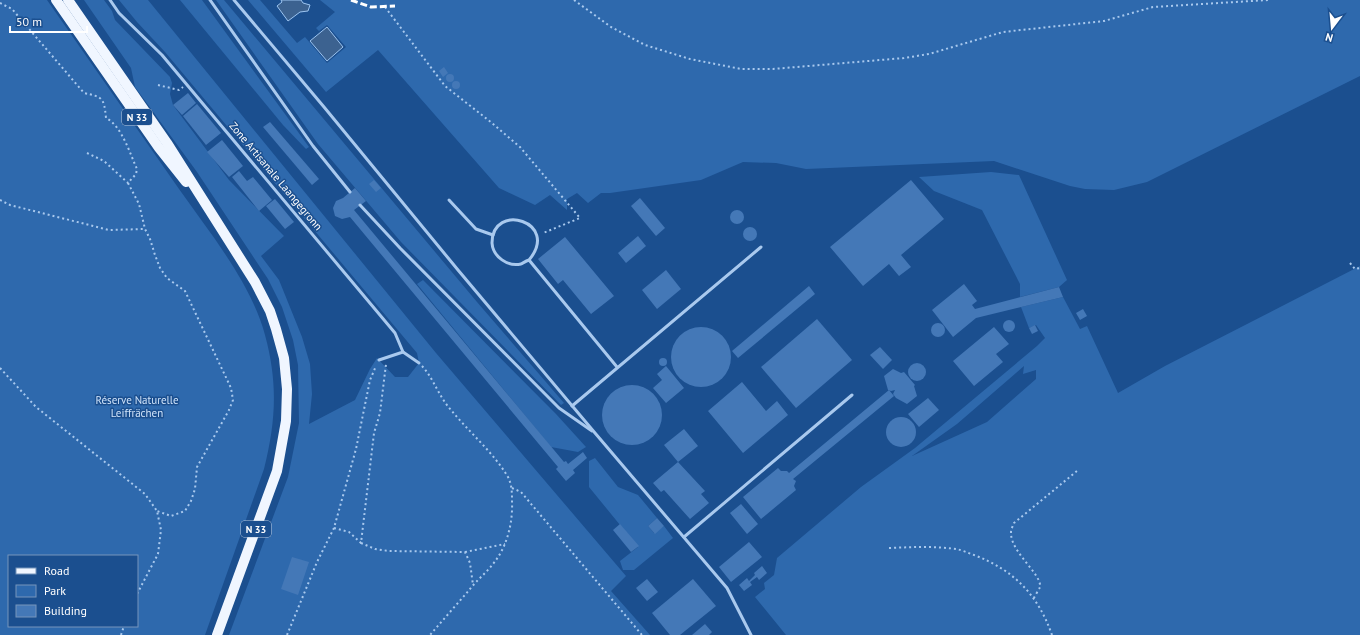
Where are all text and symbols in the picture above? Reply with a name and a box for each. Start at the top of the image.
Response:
scale bar [10,8,87,34]
north arrow [1312,8,1352,48]
text: 50 m [16,14,42,29]
text: N [1324,30,1335,45]
road number: N 33 [122,109,152,125]
street label: Zone Artisanale Laangegronn [226,119,326,233]
park label: Réserve Naturelle Leiffrächen [95,393,179,420]
road number: N 33 [241,521,271,537]
legend [8,555,138,627]
text: Road [44,563,69,578]
text: Park [44,583,66,598]
text: Building [44,603,87,618]

